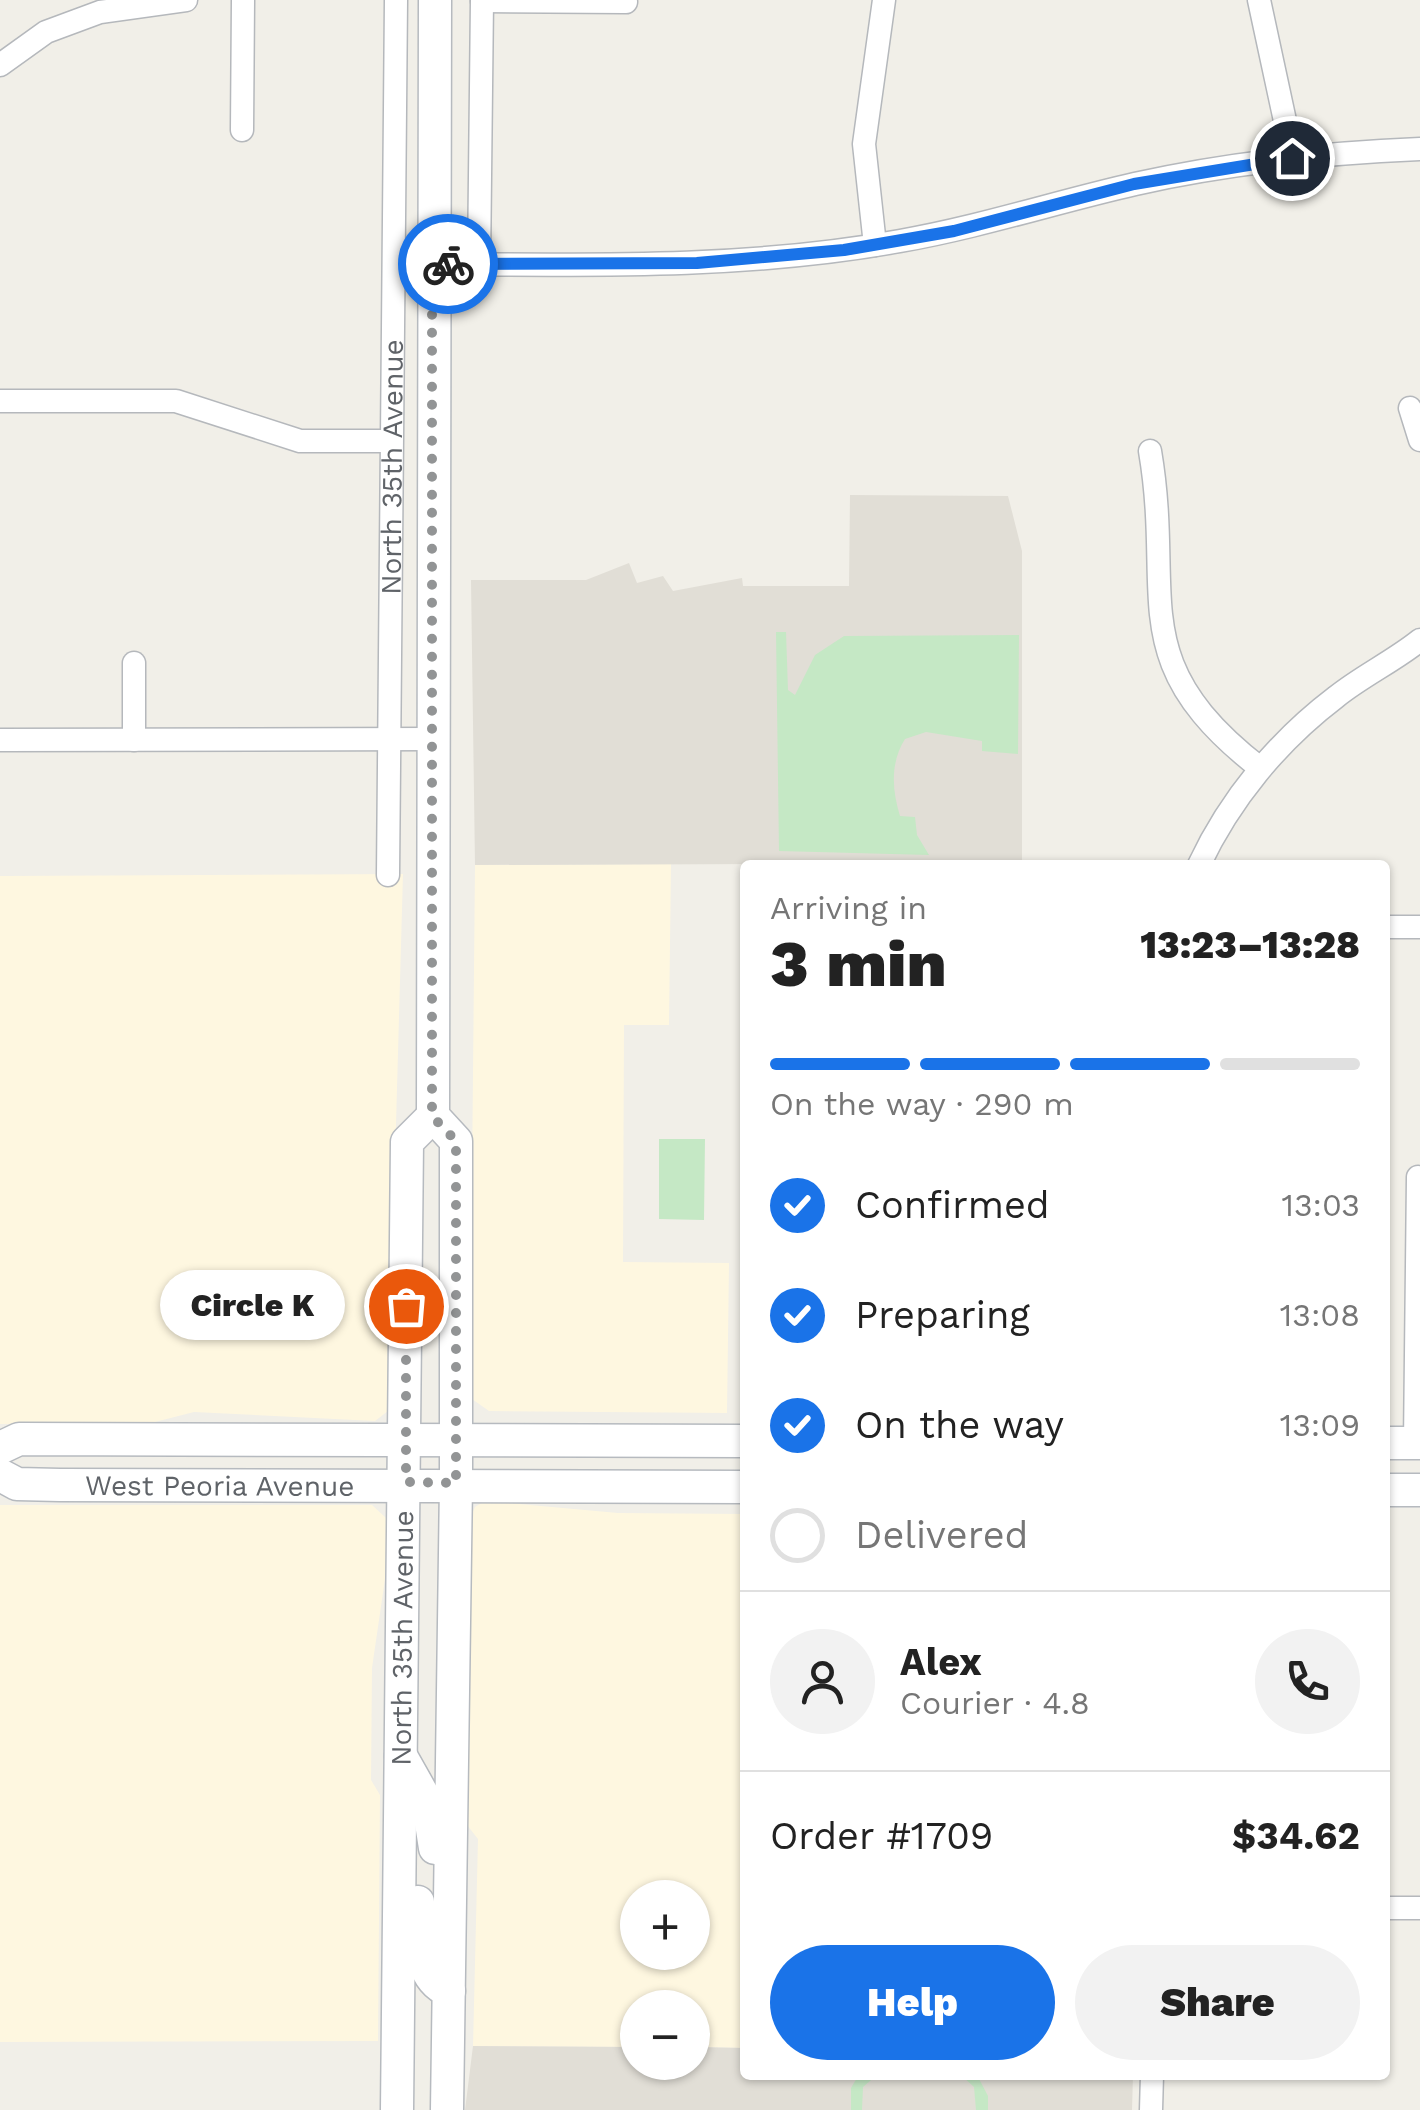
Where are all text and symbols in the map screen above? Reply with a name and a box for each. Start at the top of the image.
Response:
pin [1250,116,1335,201]
icon: home [1265,131,1320,186]
courier [398,214,498,314]
icon: bike [421,237,476,292]
street label: North 35th Avenue [375,339,410,595]
text: Arriving in [770,889,927,927]
text: 13:23–13:28 [1140,923,1360,967]
text: 3 min [770,926,947,1002]
text: On the way · 290 m [770,1085,1074,1123]
icon: check [770,1178,825,1233]
text: Confirmed [855,1183,1050,1227]
text: 13:03 [1281,1186,1360,1224]
pin [364,1264,449,1349]
callout: Circle K [161,1271,346,1341]
icon: bag [379,1279,434,1334]
text: Circle K [191,1286,314,1324]
icon: check [770,1288,825,1343]
text: Preparing [855,1293,1030,1337]
text: 13:08 [1280,1296,1360,1334]
icon: check [770,1398,825,1453]
text: On the way [855,1403,1064,1447]
text: 13:09 [1280,1406,1360,1444]
street label: West Peoria Avenue [85,1469,355,1503]
street label: North 35th Avenue [385,1510,420,1766]
text: Delivered [855,1513,1028,1557]
button: person [770,1629,875,1734]
button: phone [1255,1629,1360,1734]
text: Alex [900,1640,982,1684]
text: Courier · 4.8 [900,1684,1090,1722]
text: Order #1709 [770,1814,993,1858]
text: $34.62 [1232,1814,1360,1858]
map controls [620,1880,710,2080]
button: + [620,1880,710,1970]
button: Help [770,1945,1055,2060]
button: Share [1075,1945,1360,2060]
button: − [620,1990,710,2080]

